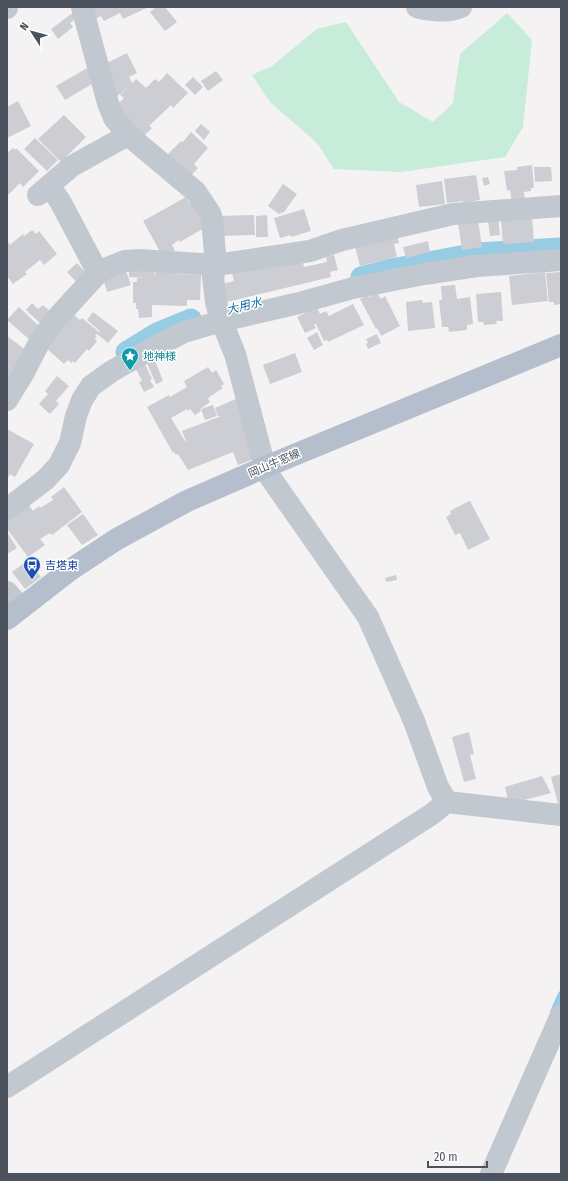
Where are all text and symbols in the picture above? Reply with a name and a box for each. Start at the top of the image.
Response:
north arrow [12,12,52,52]
text: N [17,20,32,33]
water label: 大用水 [225,294,265,317]
place icon: 地神様 [120,346,140,371]
place label: 地神様 [143,350,176,363]
street label: 岡山牛窓線 [246,447,302,480]
bus stop icon: 吉塔東 [22,555,42,580]
place label: 吉塔東 [45,559,78,572]
scale bar [428,1143,487,1169]
text: 20 m [434,1150,458,1164]

